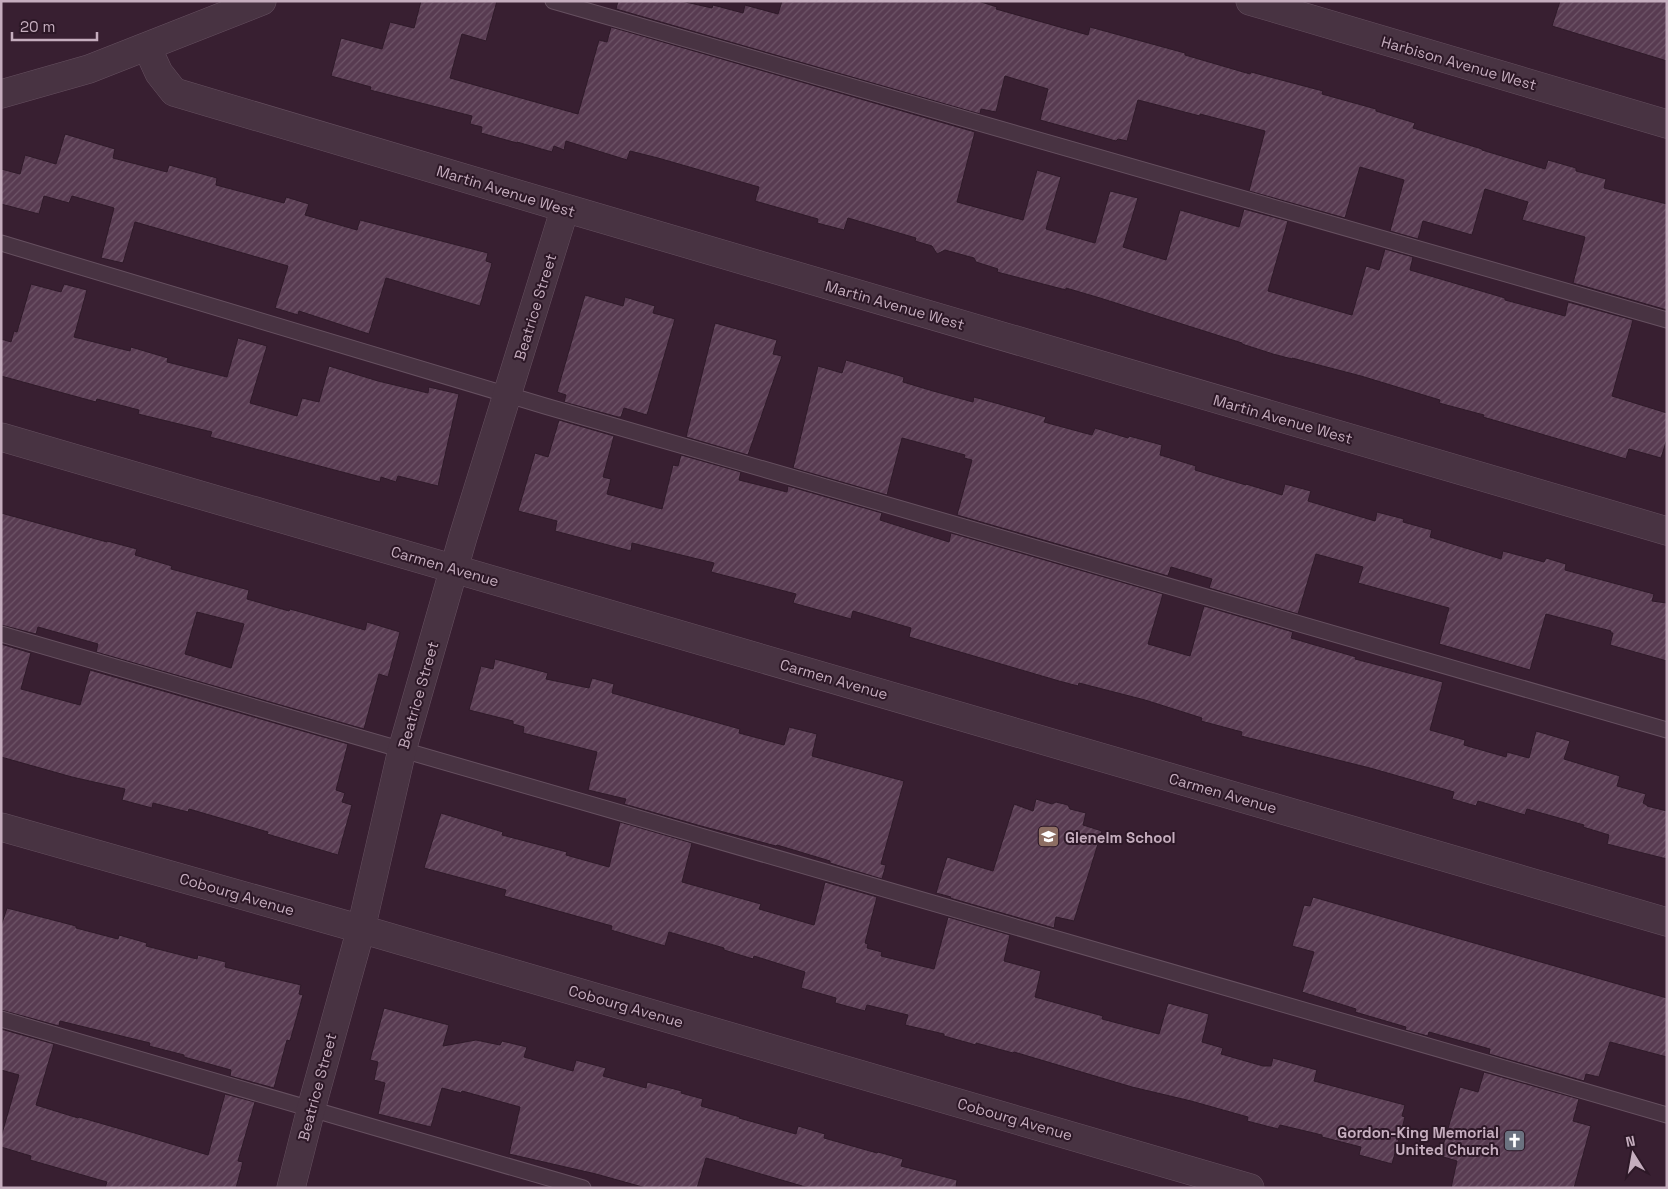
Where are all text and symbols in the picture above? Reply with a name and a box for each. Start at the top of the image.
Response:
scale bar [12,10,98,42]
text: 20 m [20,17,55,36]
street label: Harbison Avenue West [1379,32,1539,94]
street label: Martin Avenue West [434,161,578,221]
street label: Beatrice Street [510,251,560,363]
street label: Martin Avenue West [823,276,967,334]
street label: Martin Avenue West [1211,390,1355,448]
street label: Carmen Avenue [389,541,501,591]
street label: Beatrice Street [394,639,442,751]
street label: Carmen Avenue [778,654,890,704]
street label: Carmen Avenue [1167,768,1279,818]
school or university icon: Glenelm School [1037,825,1061,849]
place label: Glenelm School [1065,828,1176,847]
street label: Cobourg Avenue [177,869,297,920]
street label: Cobourg Avenue [566,981,686,1032]
street label: Beatrice Street [293,1031,341,1143]
street label: Cobourg Avenue [955,1094,1075,1145]
place label: Gordon-King Memorial United Church [1337,1123,1499,1159]
church icon: Gordon-King Memorial United Church [1503,1129,1527,1153]
north arrow [1608,1129,1658,1179]
text: N [1624,1132,1637,1151]

